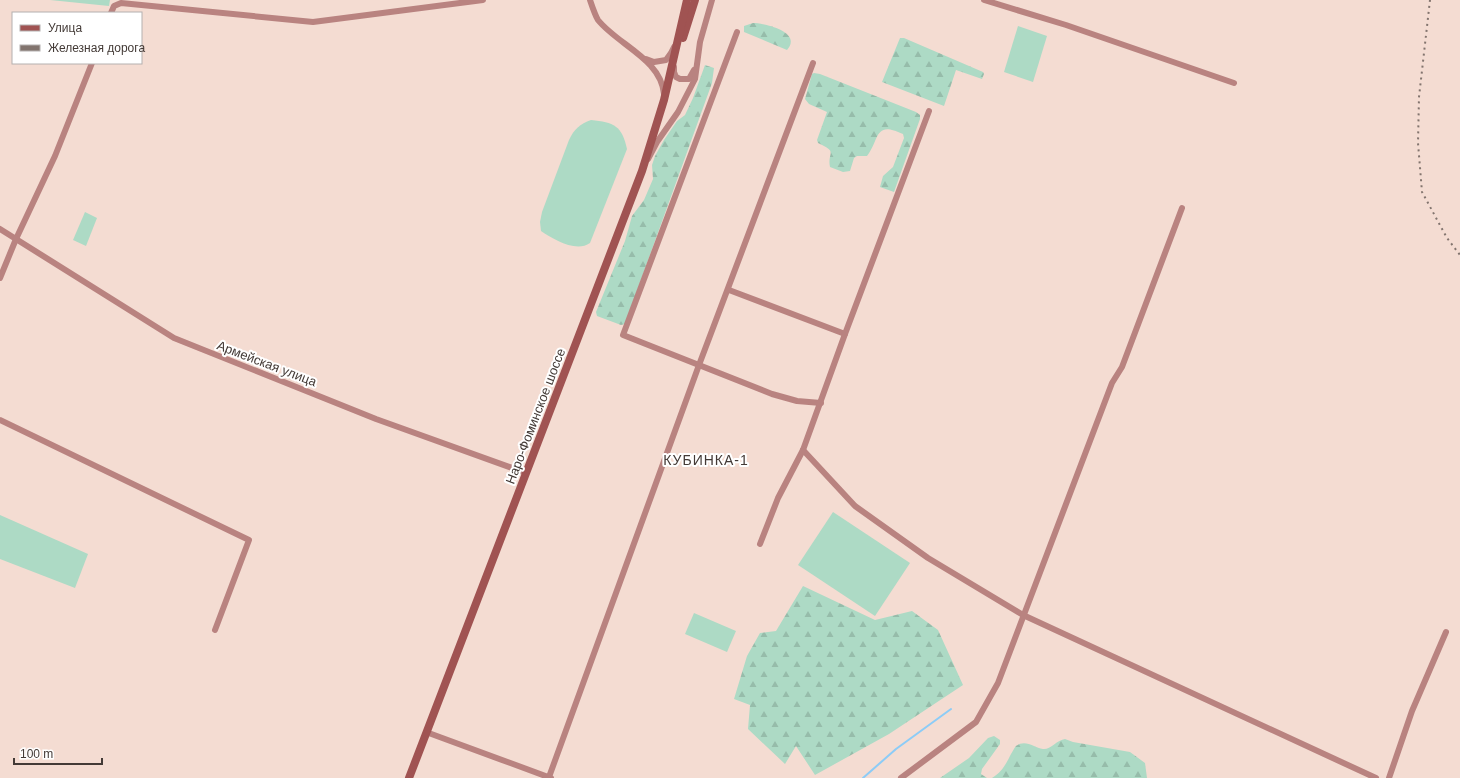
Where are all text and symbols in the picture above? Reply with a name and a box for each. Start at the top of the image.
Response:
legend [12,12,142,64]
text: Улица [48,21,82,35]
text: Железная дорога [48,41,145,55]
street label: Армейская улица [215,338,319,390]
street label: Наро-Фоминское шоссе [503,346,568,486]
district label: КУБИНКА-1 [663,452,749,468]
scale bar [14,740,102,766]
text: 100 m [20,747,53,761]

